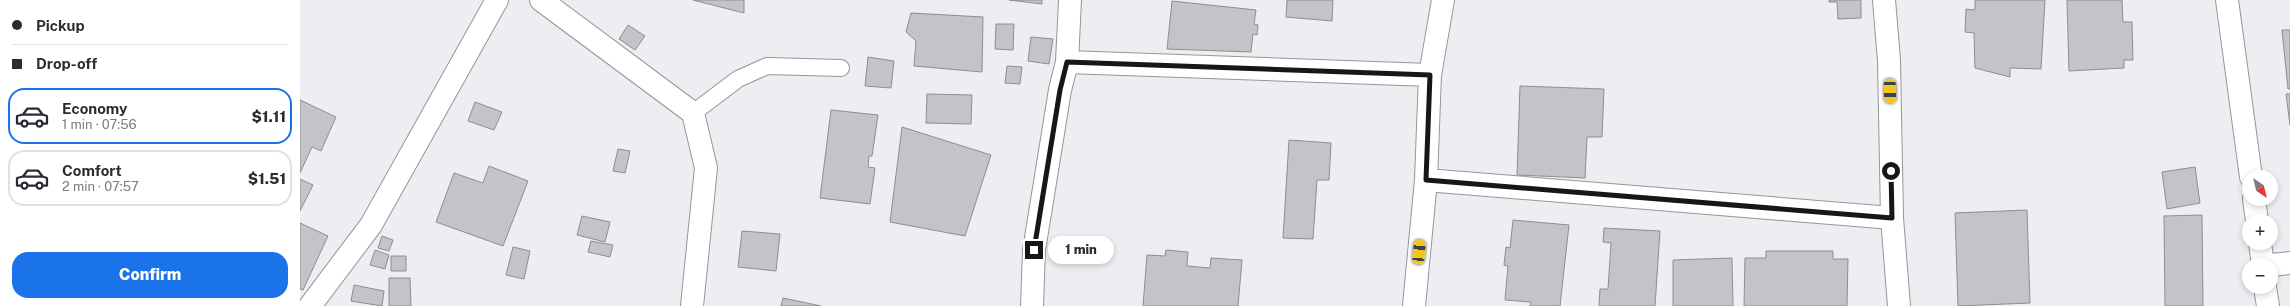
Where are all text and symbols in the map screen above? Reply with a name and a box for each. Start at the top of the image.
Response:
text: Pickup [36,17,85,34]
text: Drop-off [36,55,97,72]
car [1884,79,1896,103]
icon: car [14,98,50,134]
text: Economy [62,100,127,117]
text: $1.11 [252,108,286,125]
text: 1 min · 07:56 [62,117,137,132]
icon: car [14,160,50,196]
text: Comfort [62,162,122,179]
route start [1882,162,1900,180]
text: $1.51 [248,170,286,187]
north arrow [2242,170,2278,206]
map controls [2242,170,2278,294]
text: 2 min · 07:57 [62,179,139,194]
button: + [2242,214,2278,250]
callout: 1 min [1048,236,1114,264]
car [1412,240,1426,264]
route end [1025,241,1043,259]
text: 1 min [1065,242,1097,257]
button: Confirm [12,252,288,298]
button: − [2242,258,2278,294]

